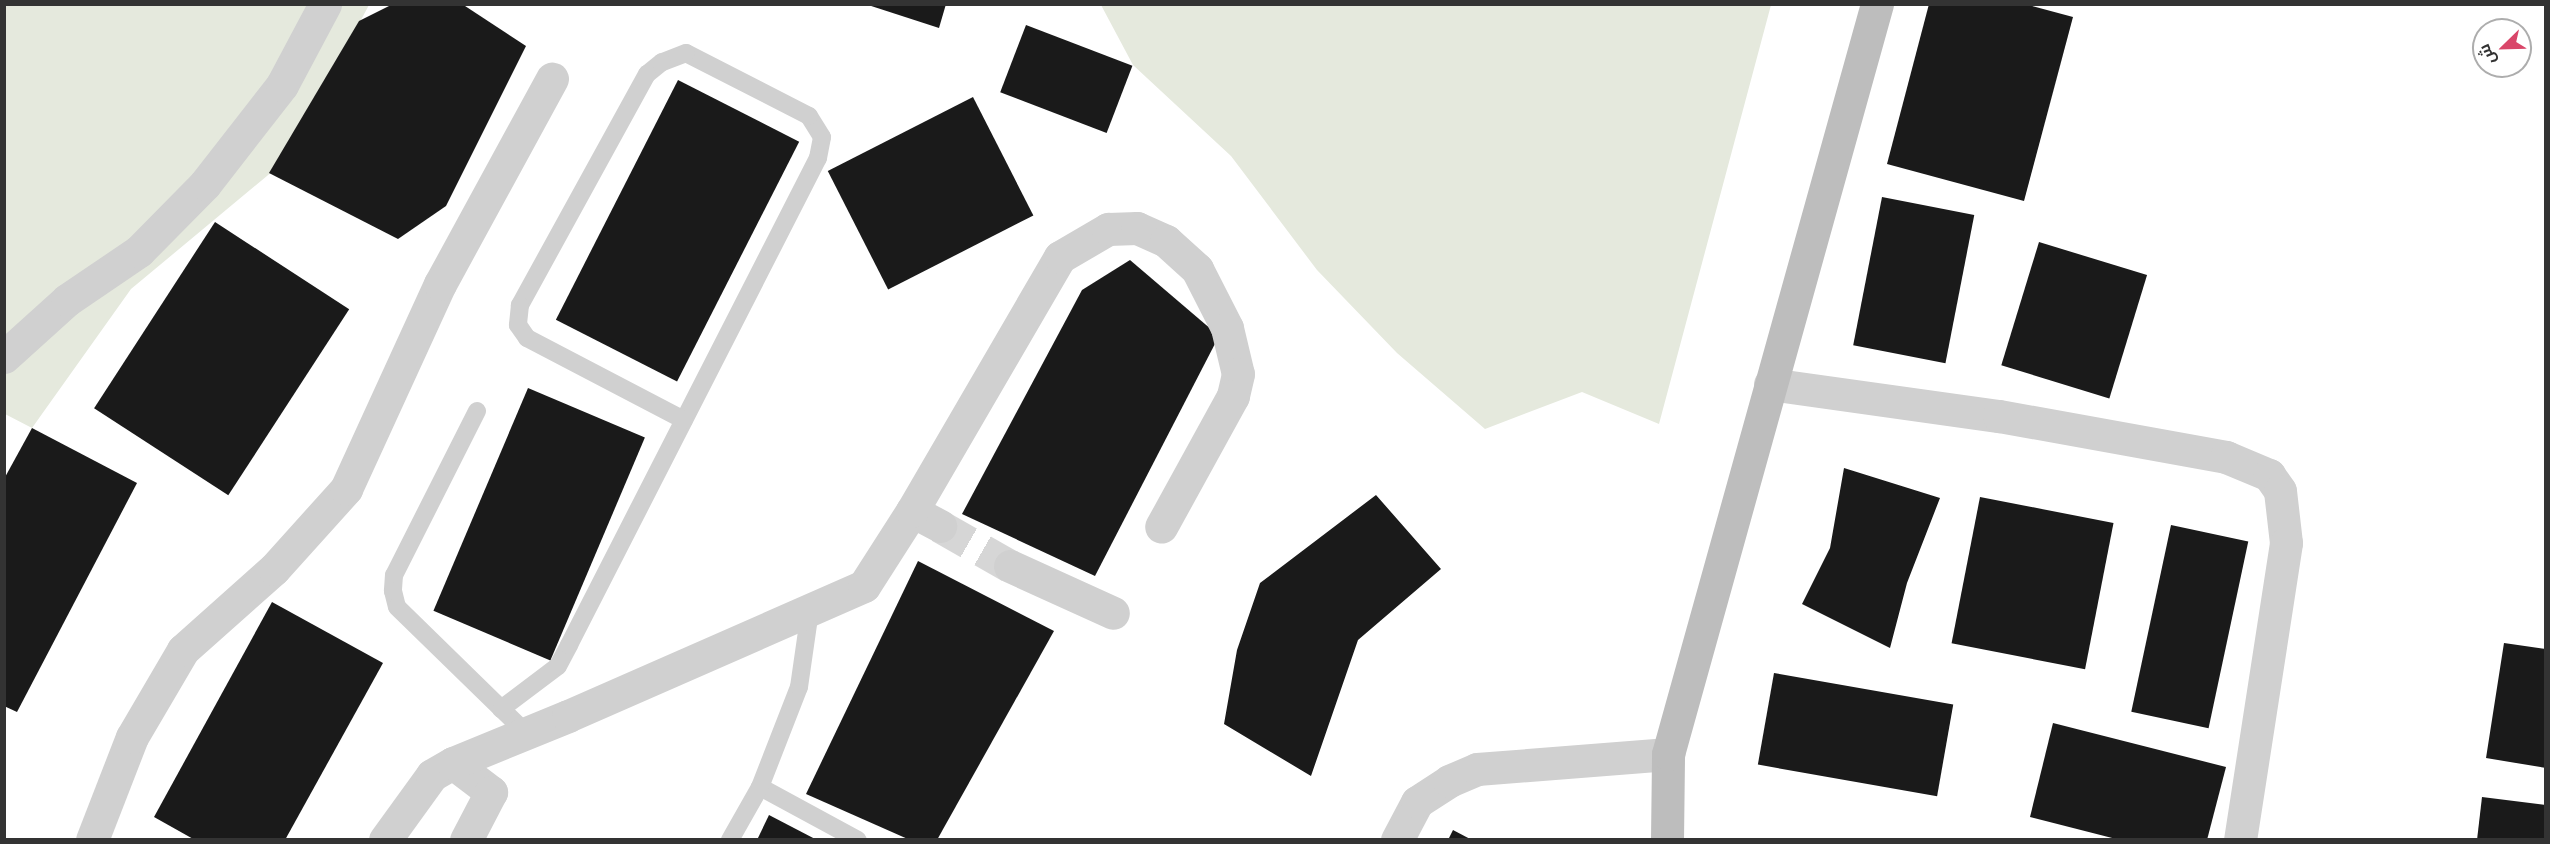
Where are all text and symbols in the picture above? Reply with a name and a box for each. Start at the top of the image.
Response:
north arrow [2472,18,2532,78]
text: ش [2474,41,2500,68]

